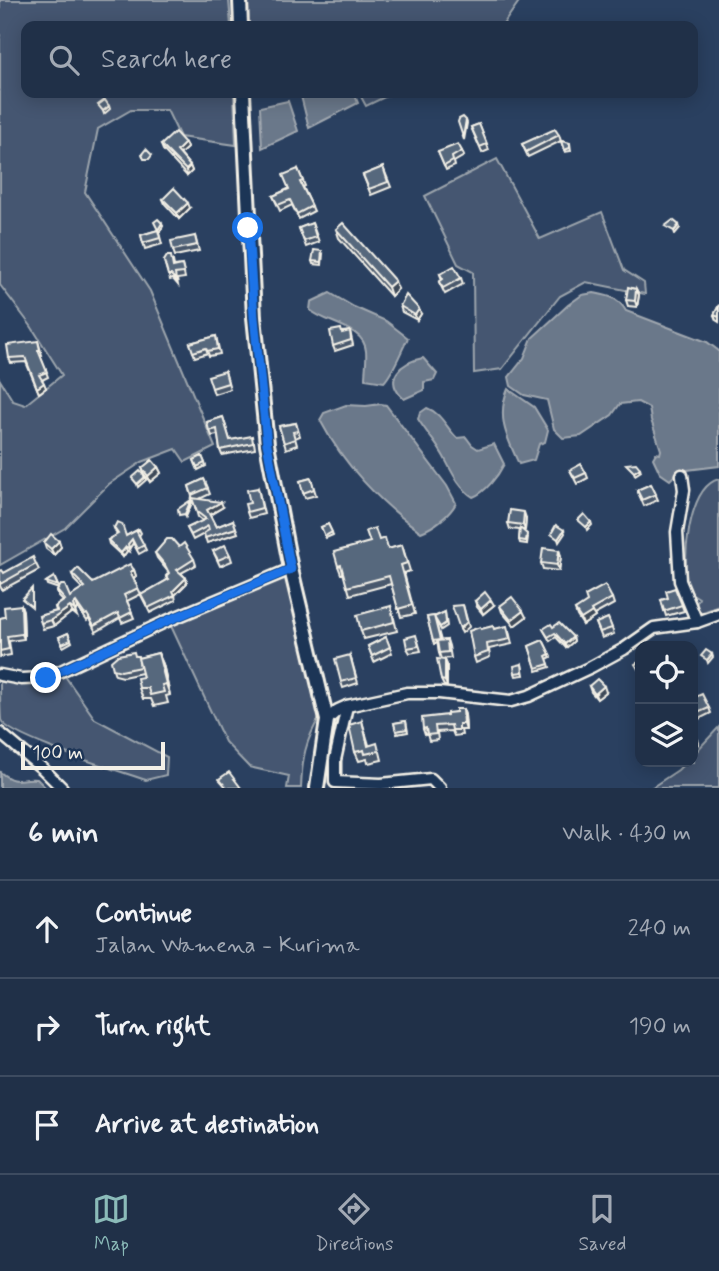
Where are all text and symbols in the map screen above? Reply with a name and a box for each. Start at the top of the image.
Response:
search box [21,21,698,98]
icon: search [45,41,83,79]
text: Search here [101,43,232,77]
route start [232,212,263,243]
map controls [635,641,698,767]
button: locate [635,641,698,704]
route end [30,662,61,693]
button: layers [635,704,698,767]
scale bar [21,739,164,771]
text: 100 m [32,741,83,766]
text: 6 min [28,814,99,853]
text: Walk · 430 m [562,819,691,849]
text: Continue [95,897,192,931]
icon: ahead [28,910,66,948]
text: 240 m [627,914,691,944]
text: Jalan Wamena - Kurima [95,931,359,961]
icon: right [28,1008,66,1046]
text: Turn right [95,1010,211,1044]
text: 190 m [629,1012,691,1042]
icon: arrive [28,1106,66,1144]
text: Arrive at destination [95,1108,319,1142]
tab: Map [92,1190,130,1257]
tab: Directions [315,1190,394,1257]
tab: Saved [578,1190,626,1257]

